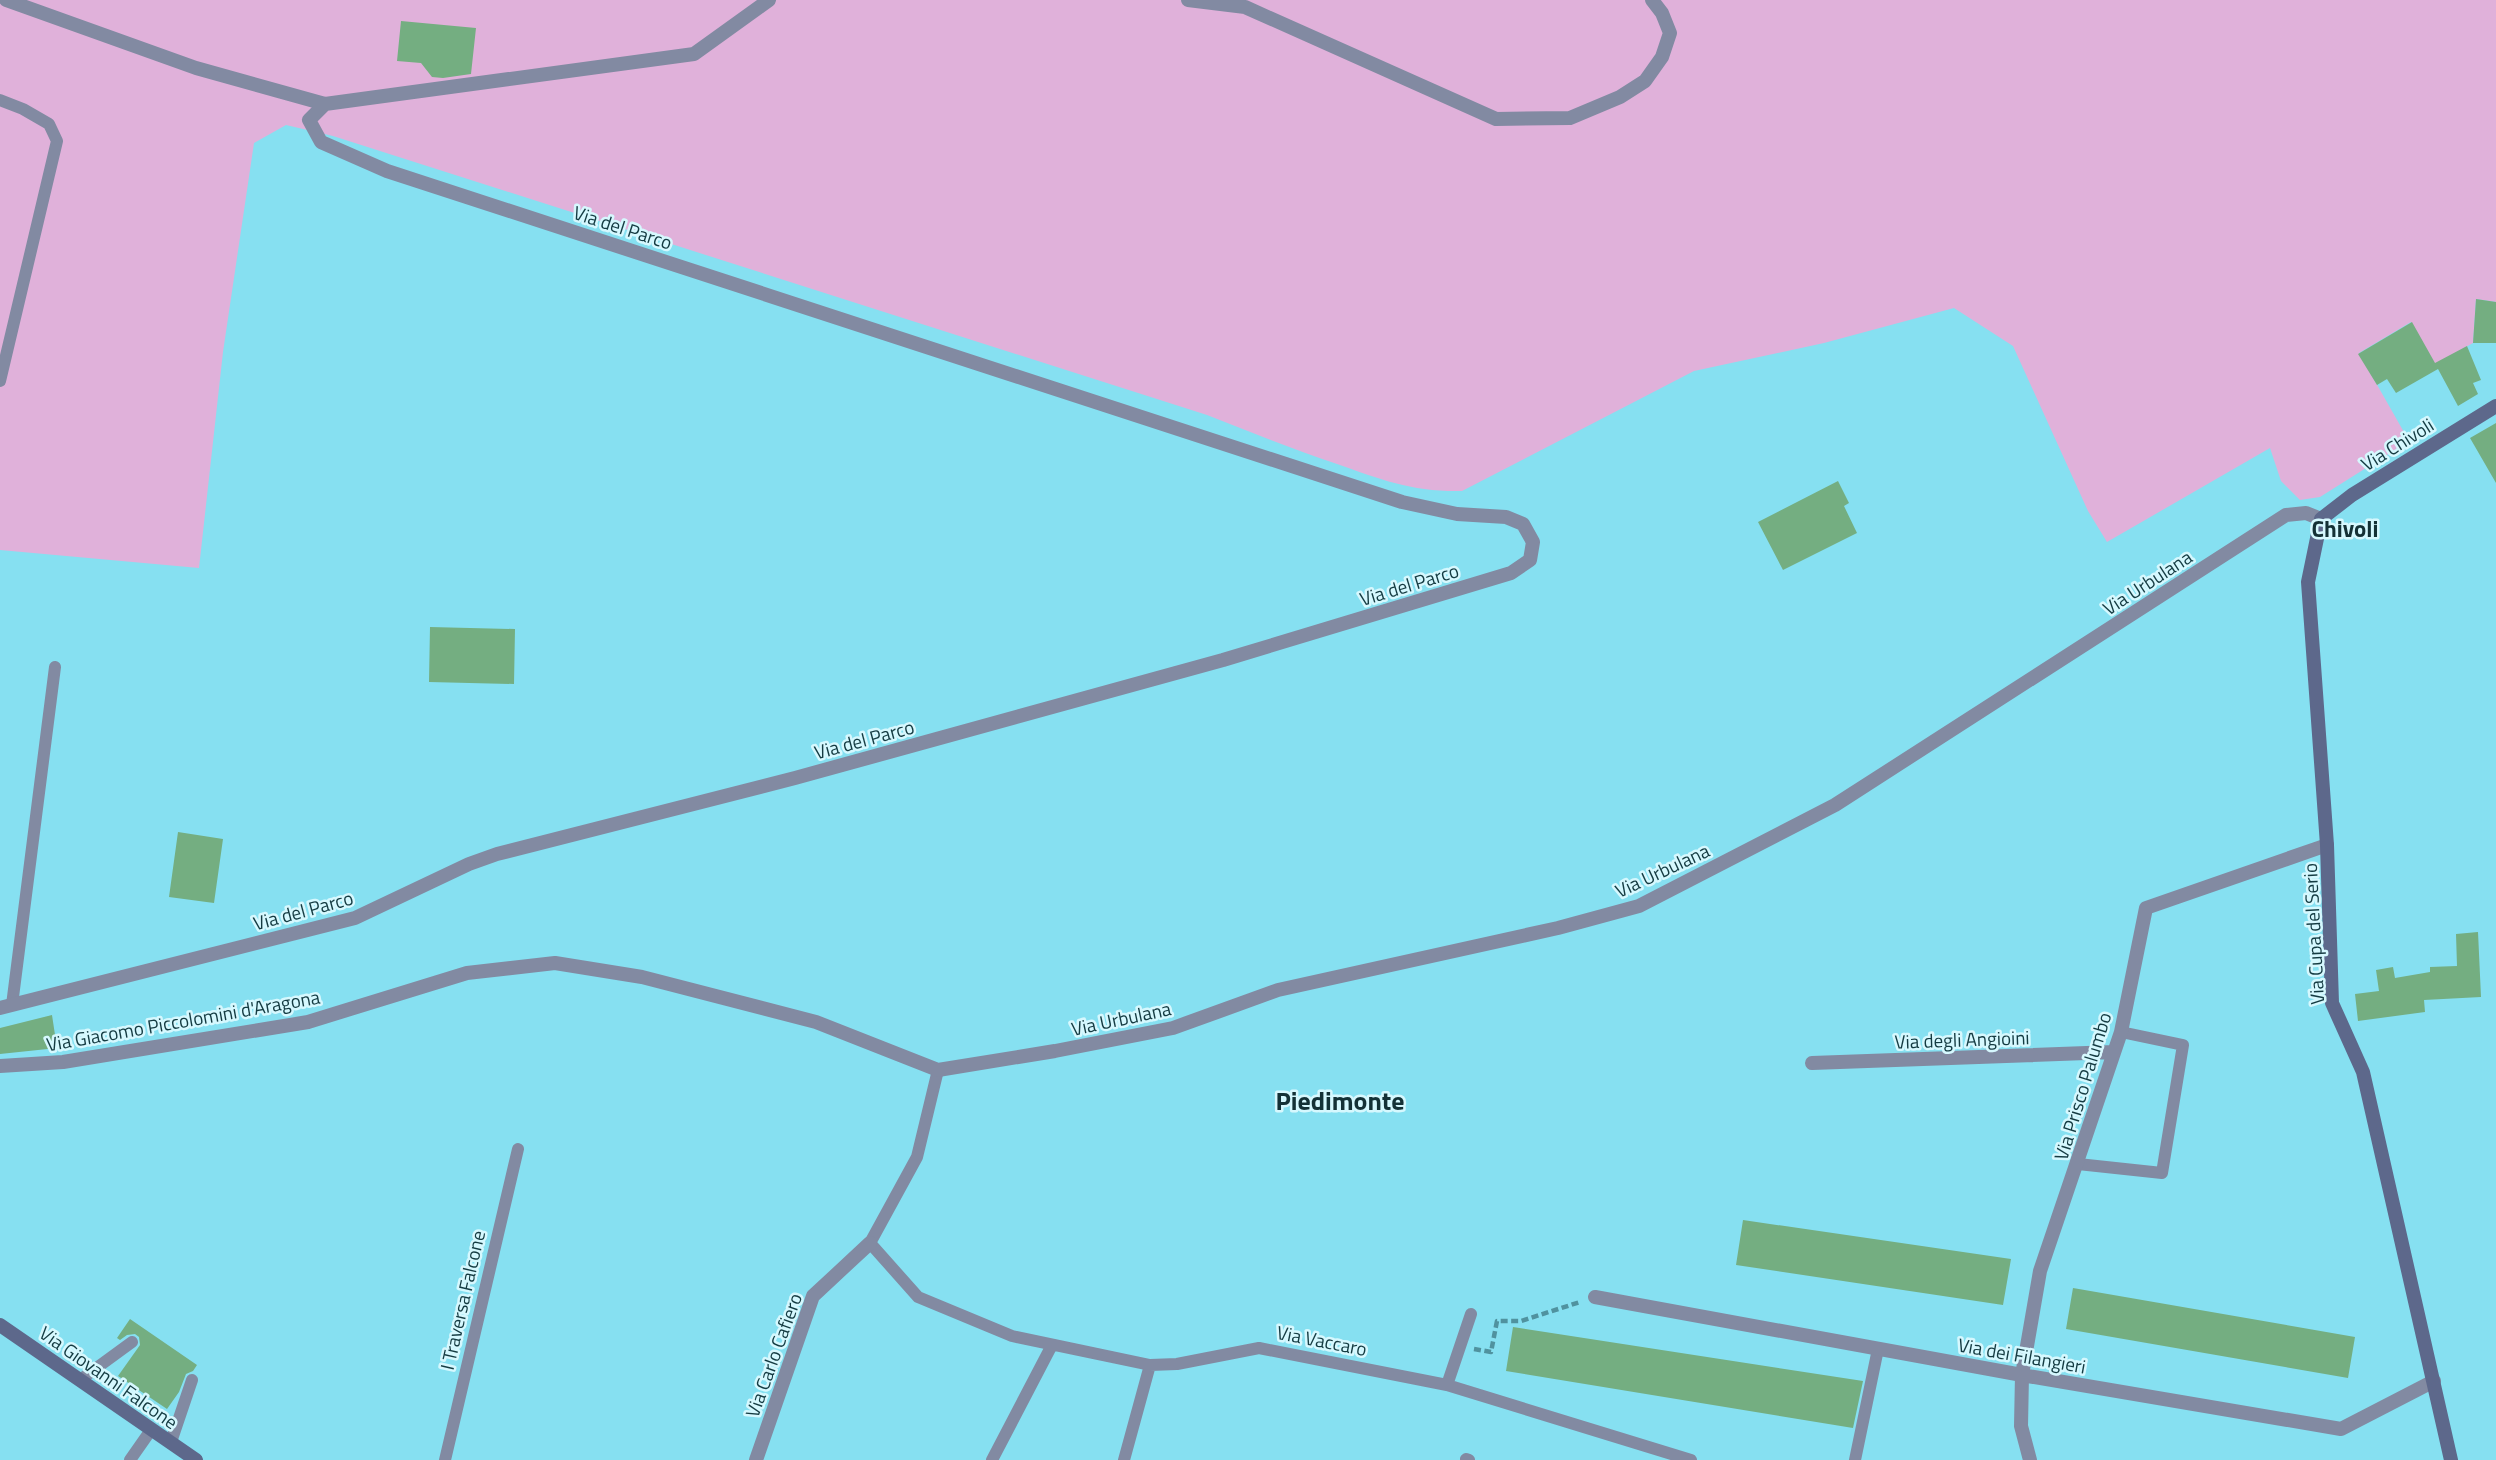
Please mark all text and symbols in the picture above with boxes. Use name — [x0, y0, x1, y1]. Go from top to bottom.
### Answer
street label: Via del Parco — [570, 197, 676, 257]
street label: Via Chivoli — [2355, 410, 2439, 478]
district label: Chivoli — [2312, 511, 2378, 546]
street label: Via Urbulana — [2097, 542, 2198, 622]
street label: Via del Parco — [1356, 555, 1462, 613]
street label: Via del Parco — [811, 712, 917, 766]
street label: Via Urbulana — [1610, 835, 1715, 905]
street label: Via Cupa del Serio — [2295, 862, 2331, 1006]
street label: Via del Parco — [250, 883, 356, 937]
street label: Via Giacomo Piccolomini d'Aragona — [44, 982, 323, 1058]
street label: Via Urbulana — [1068, 993, 1174, 1043]
street label: Via Prisco Palumbo — [2046, 1008, 2118, 1164]
street label: Via degli Angioini — [1894, 1022, 2030, 1056]
district label: Piedimonte — [1275, 1081, 1405, 1120]
street label: I Traversa Falcone — [432, 1227, 492, 1373]
street label: Via Carlo Cafiero — [737, 1289, 809, 1421]
street label: Via Vaccaro — [1274, 1317, 1370, 1363]
street label: Via Giovanni Falcone — [34, 1318, 184, 1436]
street label: Via dei Filangieri — [1956, 1329, 2088, 1381]

